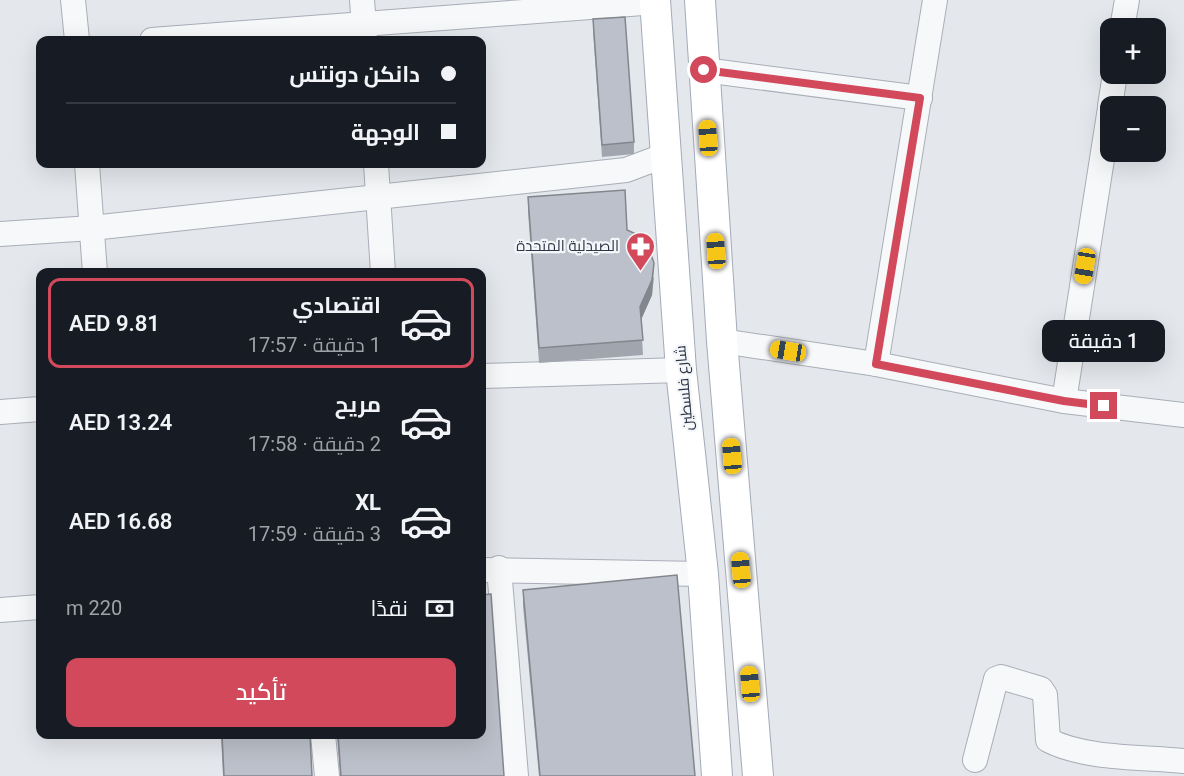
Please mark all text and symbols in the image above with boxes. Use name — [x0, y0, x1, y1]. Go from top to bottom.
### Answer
map controls — [1100, 18, 1166, 162]
button: + — [1100, 18, 1166, 84]
route start — [690, 56, 717, 83]
text: دانكن دونتس — [289, 62, 420, 87]
button: − — [1100, 96, 1166, 162]
car — [698, 119, 718, 157]
text: الوجهة — [351, 120, 420, 145]
pharmacy icon: الصيدلية المتحدة — [624, 230, 656, 272]
car — [706, 232, 726, 270]
place label: الصيدلية المتحدة — [516, 237, 619, 255]
car — [1073, 247, 1097, 285]
text: اقتصادي — [292, 293, 381, 318]
icon: car — [399, 296, 453, 350]
text: AED 9.81 — [69, 311, 160, 336]
callout: 1 دقيقة — [1042, 319, 1166, 361]
text: 1 دقيقة — [1069, 329, 1138, 353]
text: 1 دقيقة · 17:57 — [248, 333, 381, 357]
car — [769, 339, 807, 363]
street label: شارع فلسطين — [671, 344, 699, 431]
text: مريح — [335, 392, 381, 417]
route end — [1090, 392, 1117, 419]
icon: car — [399, 395, 453, 449]
text: AED 13.24 — [69, 410, 172, 435]
text: 2 دقيقة · 17:58 — [248, 432, 381, 456]
car — [721, 437, 743, 475]
text: XL — [355, 490, 381, 515]
icon: car — [399, 494, 453, 548]
text: AED 16.68 — [69, 509, 172, 534]
text: 3 دقيقة · 17:59 — [248, 522, 381, 546]
car — [730, 551, 752, 589]
icon: cash — [423, 592, 456, 625]
text: 220 m — [66, 596, 122, 620]
text: نقدًا — [370, 596, 408, 621]
button: تأكيد — [66, 658, 456, 727]
car — [739, 665, 761, 703]

